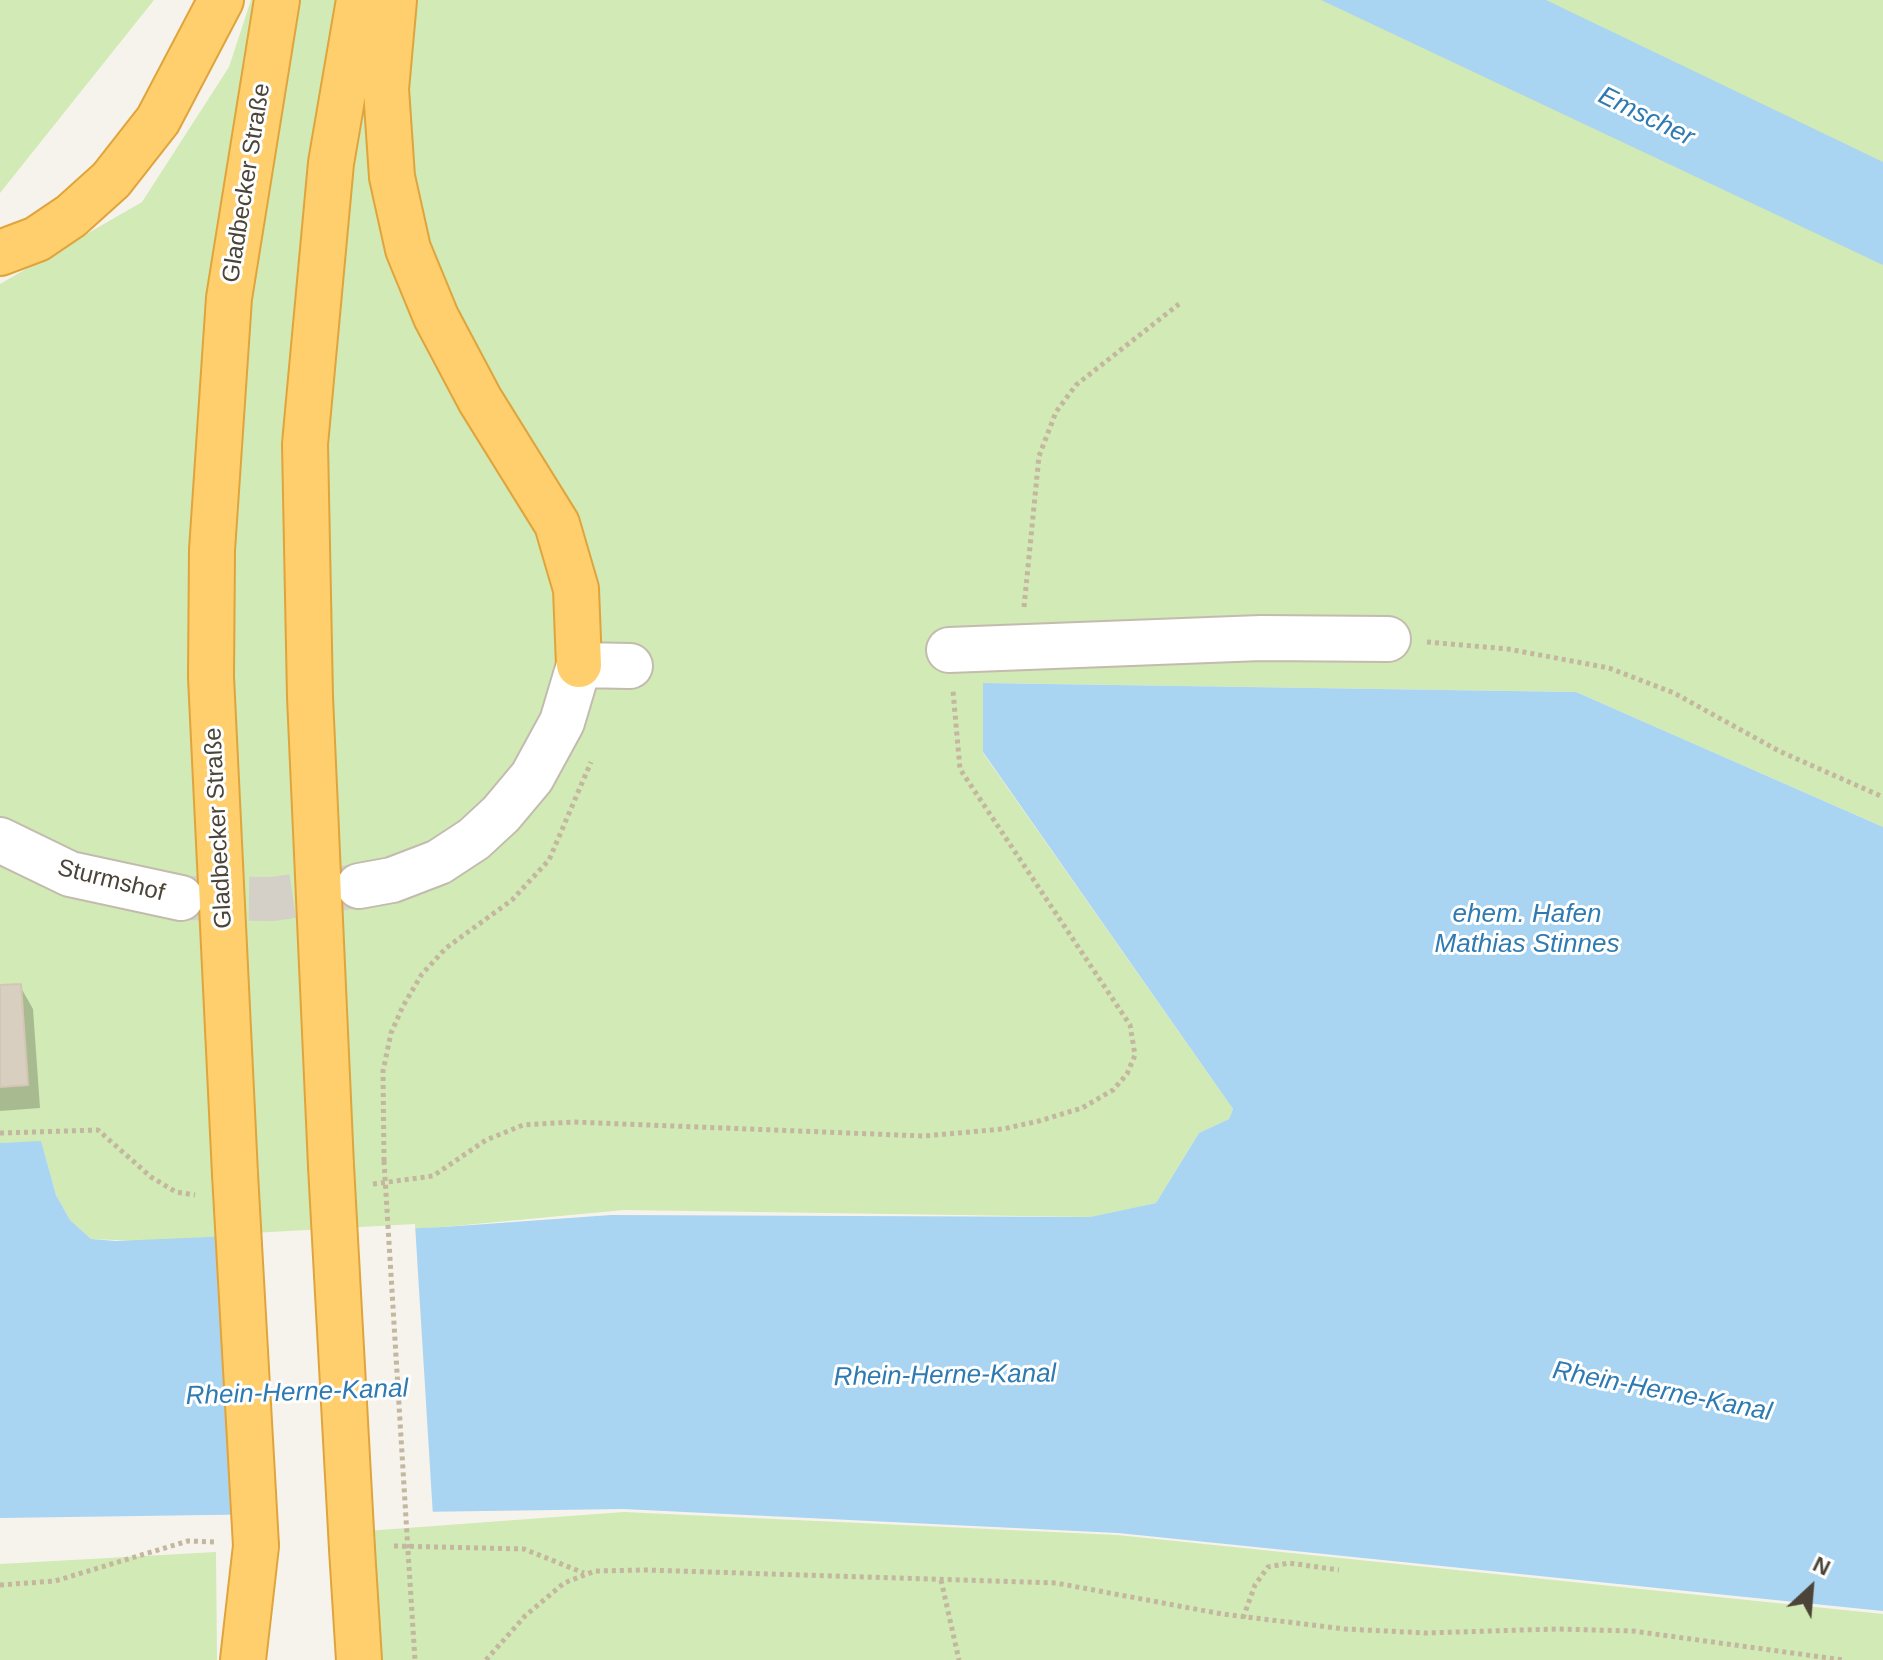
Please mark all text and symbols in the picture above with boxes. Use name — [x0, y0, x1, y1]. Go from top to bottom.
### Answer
water label: Emscher — [1593, 80, 1699, 154]
street label: Gladbecker Straße — [217, 81, 277, 285]
street label: Gladbecker Straße — [199, 727, 239, 929]
street label: Sturmshof — [54, 854, 168, 908]
water label: ehem. Hafen Mathias Stinnes — [1435, 899, 1619, 960]
water label: Rhein-Herne-Kanal — [1550, 1355, 1774, 1429]
water label: Rhein-Herne-Kanal — [833, 1358, 1057, 1394]
water label: Rhein-Herne-Kanal — [185, 1374, 409, 1412]
north arrow — [1771, 1548, 1851, 1628]
text: N — [1809, 1551, 1834, 1581]

